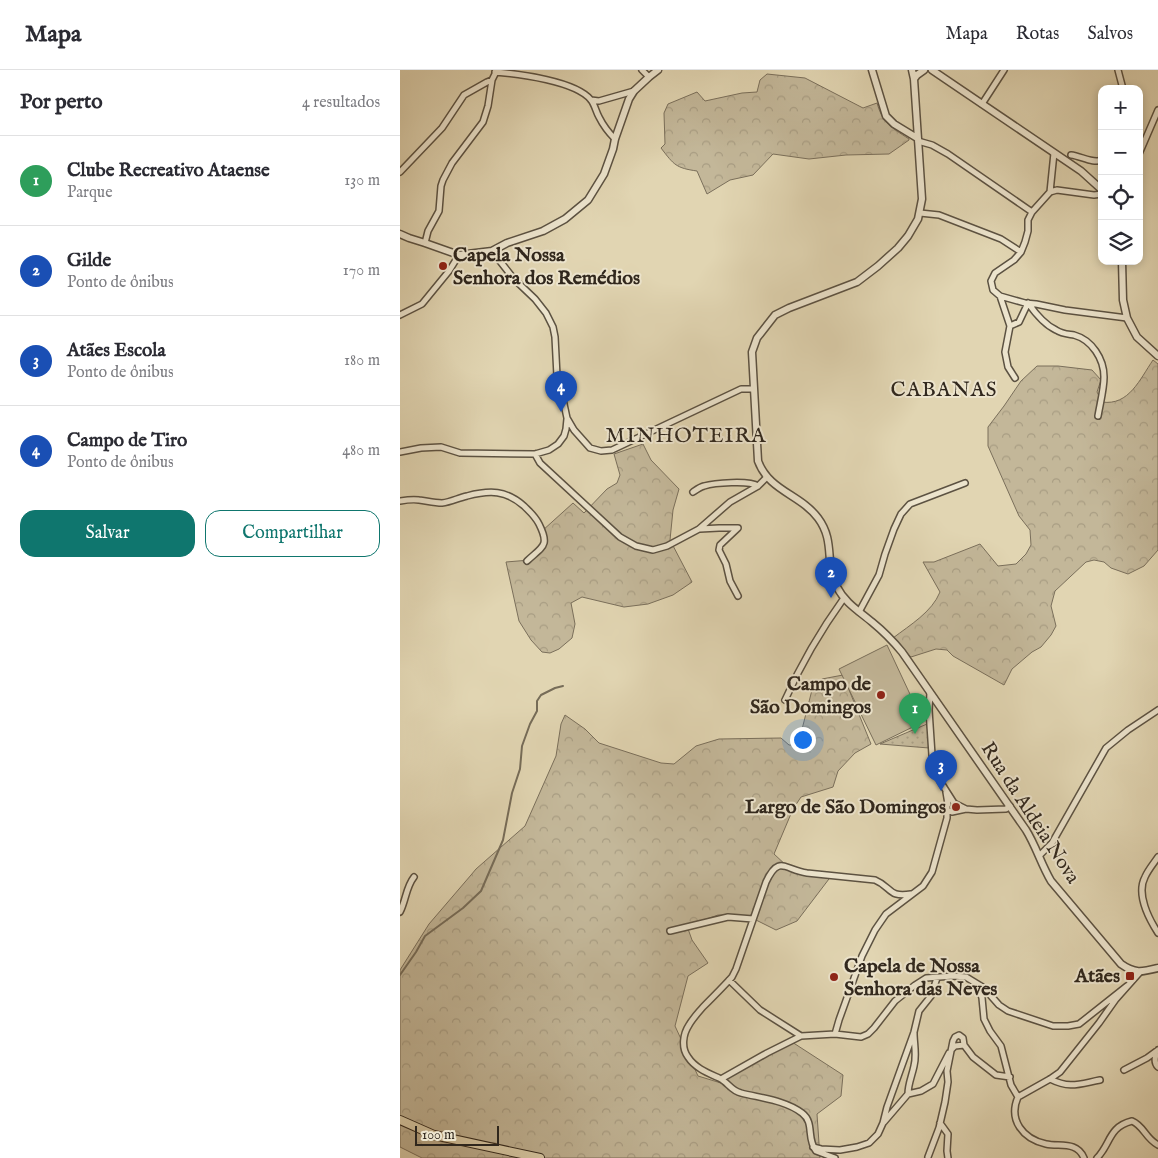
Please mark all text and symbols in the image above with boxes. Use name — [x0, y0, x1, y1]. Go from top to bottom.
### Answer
text: Mapa — [25, 19, 81, 50]
text: Mapa — [946, 23, 988, 46]
text: Rotas — [1016, 23, 1059, 46]
text: Salvos — [1087, 23, 1133, 46]
map controls — [1098, 85, 1143, 265]
button: + — [1098, 85, 1143, 130]
text: Por perto — [20, 89, 102, 116]
text: 4 resultados — [302, 93, 380, 113]
button: − — [1098, 130, 1143, 175]
text: Clube Recreativo Ataense — [67, 159, 270, 183]
text: 1 — [33, 171, 39, 191]
text: 130 m — [344, 171, 380, 191]
button: locate — [1098, 175, 1143, 220]
text: Parque — [67, 183, 113, 203]
button: layers — [1098, 220, 1143, 265]
place label: Capela Nossa Senhora dos Remédios — [453, 243, 640, 291]
text: Gilde — [67, 249, 111, 273]
marker: Capela Nossa Senhora dos Remédios — [437, 260, 449, 272]
text: 2 — [32, 261, 40, 281]
text: 170 m — [343, 261, 380, 281]
text: Ponto de ônibus — [67, 273, 174, 293]
text: Atães Escola — [67, 339, 166, 363]
text: 3 — [33, 351, 39, 371]
text: 180 m — [344, 351, 380, 371]
text: Ponto de ônibus — [67, 363, 174, 383]
pin: 4 — [545, 371, 577, 412]
district label: CABANAS — [891, 377, 997, 404]
district label: MINHOTEIRA — [605, 423, 767, 450]
text: Campo de Tiro — [67, 429, 187, 453]
text: 4 — [32, 441, 40, 461]
text: 480 m — [342, 441, 380, 461]
text: Ponto de ônibus — [67, 453, 174, 473]
button: Salvar — [20, 510, 195, 557]
button: Compartilhar — [205, 510, 380, 557]
pin: 2 — [815, 557, 847, 598]
place label: Campo de São Domingos — [750, 672, 872, 720]
marker: Campo de São Domingos — [875, 689, 887, 701]
pin: 1 — [899, 693, 931, 734]
your location — [790, 727, 816, 753]
street label: Rua da Aldeia Nova — [975, 737, 1085, 889]
pin: 3 — [925, 750, 957, 791]
place label: Largo de São Domingos — [745, 795, 946, 820]
marker: Largo de São Domingos — [950, 801, 962, 813]
place label: Capela de Nossa Senhora das Neves — [844, 954, 997, 1002]
place label: Atães — [1074, 964, 1120, 989]
marker: Atães — [1124, 970, 1136, 982]
marker: Capela de Nossa Senhora das Neves — [828, 971, 840, 983]
scale bar — [415, 1123, 499, 1146]
text: 100 m — [422, 1126, 455, 1144]

